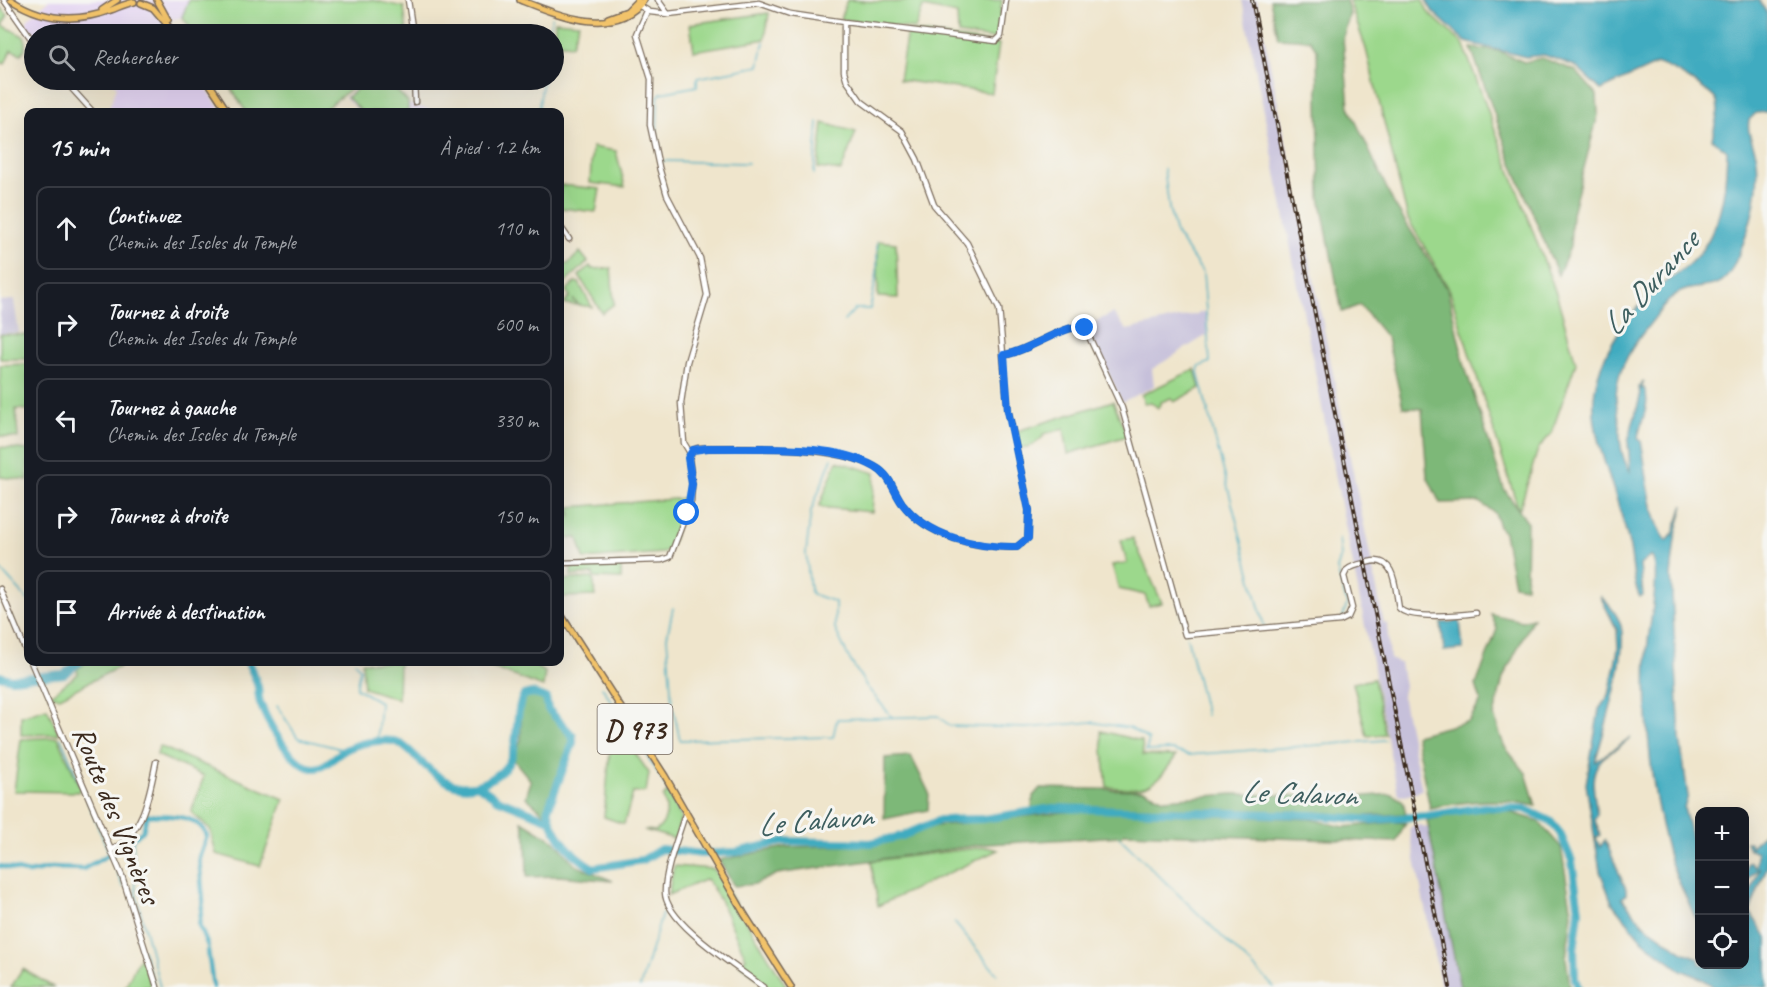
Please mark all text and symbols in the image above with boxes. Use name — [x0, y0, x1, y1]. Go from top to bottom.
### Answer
search box — [24, 24, 564, 90]
icon: search — [45, 41, 78, 74]
text: Rechercher — [93, 43, 177, 71]
text: 15 min — [48, 131, 109, 164]
text: À pied · 1.2 km — [440, 135, 540, 160]
text: Continuez — [107, 202, 180, 230]
icon: ahead — [50, 212, 83, 245]
text: 110 m — [495, 216, 538, 241]
water label: La Durance — [1592, 219, 1711, 344]
text: Chemin des Iscles du Temple — [107, 230, 296, 255]
text: Tournez à droite — [107, 298, 227, 326]
icon: right — [50, 308, 83, 341]
text: 600 m — [495, 312, 538, 337]
route end — [1071, 314, 1097, 340]
text: Chemin des Iscles du Temple — [107, 326, 296, 351]
text: Tournez à gauche — [107, 394, 235, 422]
icon: left — [50, 404, 83, 437]
text: 330 m — [495, 408, 538, 433]
text: Chemin des Iscles du Temple — [107, 422, 296, 447]
route start — [673, 499, 699, 525]
icon: right — [50, 500, 83, 533]
text: Tournez à droite — [107, 502, 227, 530]
text: 150 m — [495, 504, 538, 529]
icon: arrive — [50, 596, 83, 629]
text: Arrivée à destination — [107, 598, 265, 626]
road number: D 973 — [598, 704, 672, 754]
street label: Route des Vignères — [64, 721, 171, 912]
water label: Le Calavon — [1241, 771, 1361, 816]
water label: Le Calavon — [756, 794, 878, 845]
map controls — [1695, 807, 1749, 969]
button: + — [1695, 807, 1749, 861]
button: − — [1695, 861, 1749, 915]
button: locate — [1695, 915, 1749, 969]

